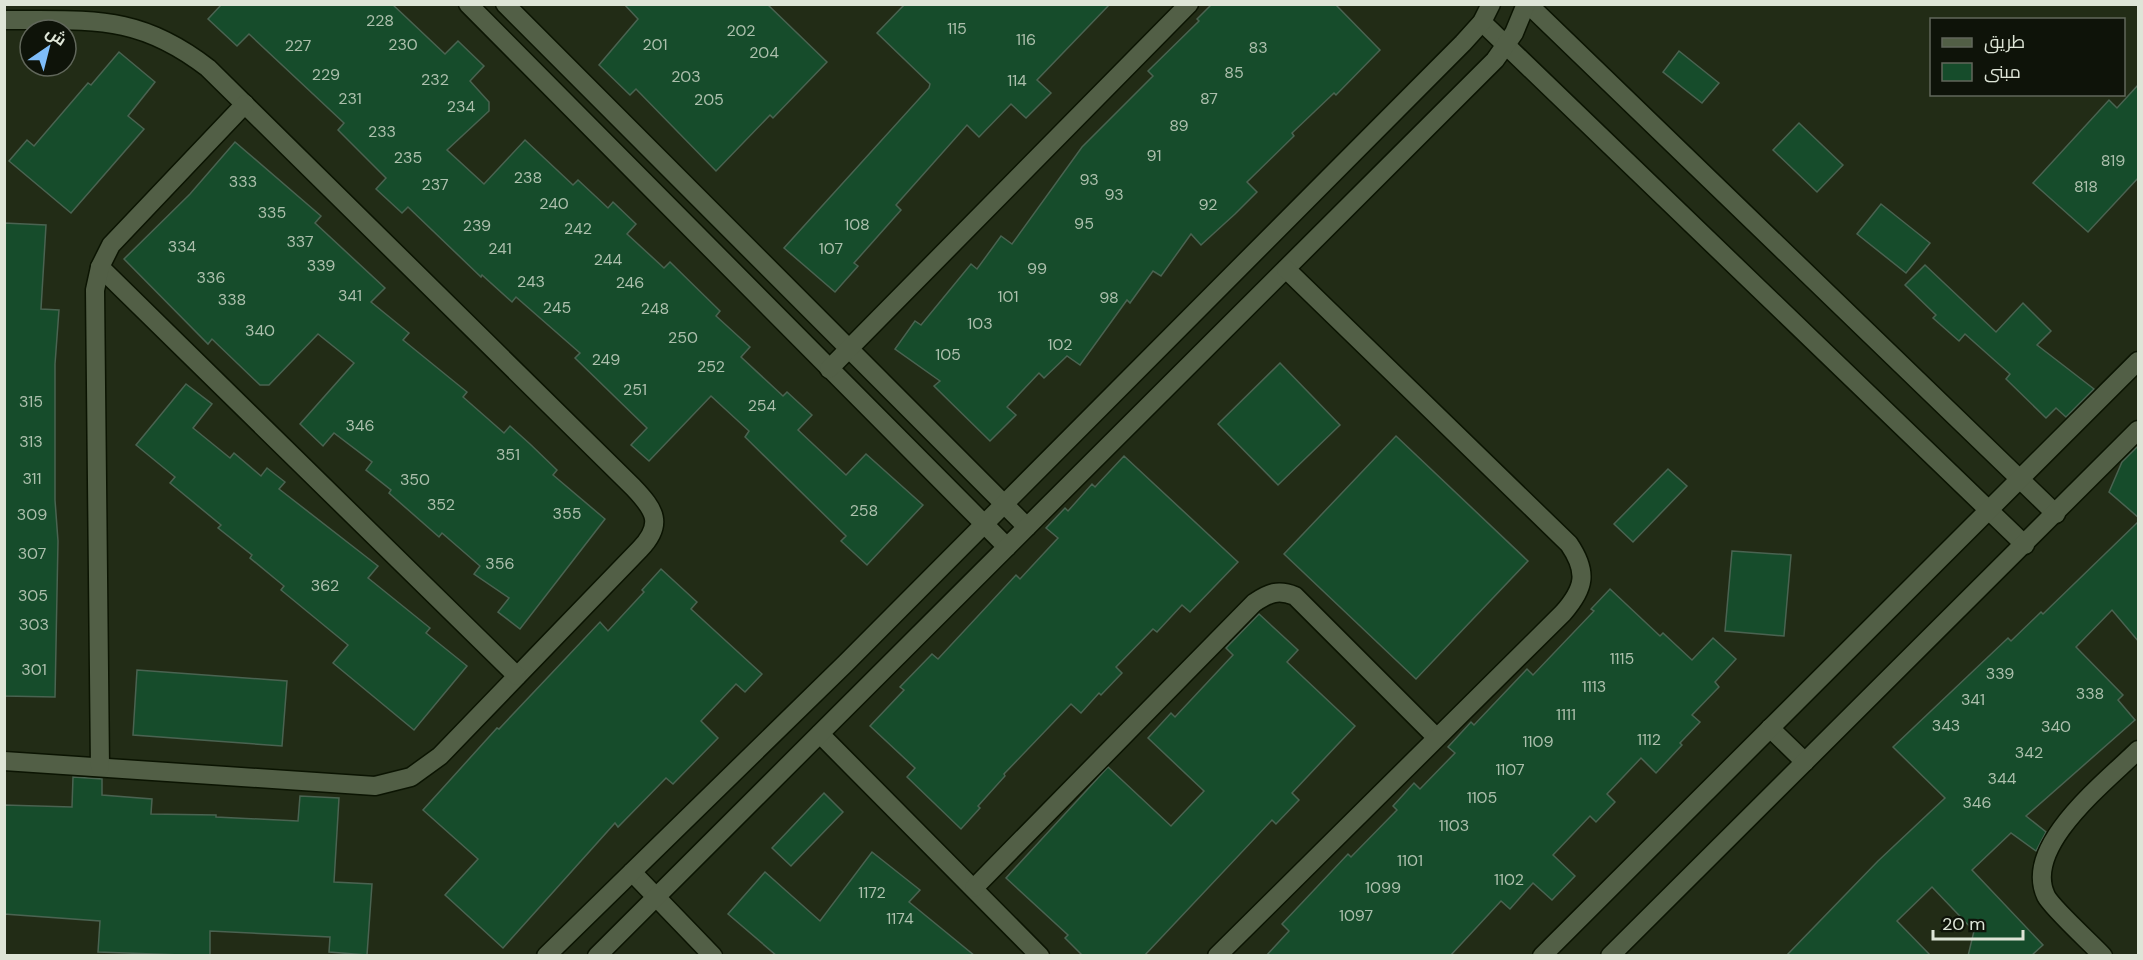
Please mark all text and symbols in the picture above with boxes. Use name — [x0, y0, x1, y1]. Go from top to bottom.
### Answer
house number: 228 — [366, 10, 394, 31]
north arrow — [18, 18, 78, 78]
house number: 115 — [947, 18, 967, 39]
legend — [1930, 18, 2125, 96]
house number: 202 — [726, 20, 756, 41]
text: ش — [42, 22, 71, 51]
house number: 116 — [1016, 29, 1036, 50]
text: طريق — [1984, 30, 2025, 54]
house number: 230 — [388, 34, 418, 55]
house number: 201 — [643, 34, 668, 55]
house number: 227 — [285, 35, 311, 56]
house number: 83 — [1248, 37, 1268, 58]
house number: 204 — [749, 42, 779, 63]
text: مبنى — [1984, 60, 2021, 84]
house number: 85 — [1224, 62, 1244, 83]
house number: 229 — [312, 64, 340, 85]
house number: 203 — [671, 66, 701, 87]
house number: 232 — [421, 69, 449, 90]
house number: 114 — [1007, 70, 1027, 91]
house number: 231 — [338, 88, 362, 109]
house number: 87 — [1200, 88, 1218, 109]
house number: 205 — [694, 89, 724, 110]
house number: 234 — [447, 96, 475, 117]
house number: 89 — [1169, 115, 1189, 136]
house number: 233 — [368, 121, 396, 142]
house number: 91 — [1147, 145, 1161, 166]
house number: 235 — [394, 147, 422, 168]
house number: 819 — [2101, 150, 2125, 171]
house number: 238 — [514, 167, 542, 188]
house number: 93 — [1079, 169, 1099, 190]
house number: 333 — [229, 171, 257, 192]
house number: 237 — [422, 174, 448, 195]
house number: 818 — [2074, 176, 2098, 197]
house number: 93 — [1104, 184, 1124, 205]
house number: 240 — [539, 193, 569, 214]
house number: 92 — [1199, 194, 1218, 215]
house number: 335 — [258, 202, 286, 223]
house number: 95 — [1074, 213, 1094, 234]
house number: 108 — [844, 214, 870, 235]
house number: 239 — [463, 215, 491, 236]
house number: 242 — [564, 218, 592, 239]
house number: 337 — [286, 231, 314, 252]
house number: 334 — [168, 236, 197, 257]
house number: 241 — [488, 238, 512, 259]
house number: 107 — [819, 238, 843, 259]
house number: 244 — [594, 249, 622, 270]
house number: 339 — [307, 255, 335, 276]
house number: 99 — [1027, 258, 1047, 279]
house number: 336 — [197, 267, 225, 288]
house number: 243 — [517, 271, 545, 292]
house number: 246 — [616, 272, 644, 293]
house number: 341 — [338, 285, 362, 306]
house number: 101 — [998, 286, 1018, 307]
house number: 98 — [1099, 287, 1119, 308]
house number: 338 — [218, 289, 246, 310]
house number: 245 — [543, 297, 571, 318]
house number: 248 — [641, 298, 669, 319]
house number: 103 — [967, 313, 993, 334]
house number: 340 — [245, 320, 275, 341]
house number: 250 — [668, 327, 698, 348]
house number: 102 — [1048, 334, 1073, 355]
house number: 105 — [935, 344, 961, 365]
house number: 249 — [592, 349, 620, 370]
house number: 252 — [697, 356, 725, 377]
house number: 251 — [623, 379, 647, 400]
house number: 315 — [19, 391, 43, 412]
house number: 254 — [748, 395, 777, 416]
house number: 346 — [345, 415, 375, 436]
house number: 313 — [19, 431, 43, 452]
house number: 351 — [496, 444, 520, 465]
house number: 311 — [22, 468, 42, 489]
house number: 350 — [400, 469, 430, 490]
house number: 352 — [427, 494, 455, 515]
house number: 258 — [850, 500, 878, 521]
house number: 355 — [553, 503, 581, 524]
house number: 309 — [17, 504, 47, 525]
house number: 307 — [18, 543, 46, 564]
house number: 356 — [485, 553, 515, 574]
house number: 362 — [311, 575, 339, 596]
house number: 305 — [18, 585, 48, 606]
house number: 303 — [19, 614, 49, 635]
house number: 1115 — [1610, 648, 1634, 669]
house number: 301 — [21, 659, 47, 680]
house number: 339 — [1986, 663, 2014, 684]
house number: 1113 — [1582, 676, 1606, 697]
house number: 338 — [2076, 683, 2104, 704]
house number: 341 — [1961, 689, 1985, 710]
house number: 1111 — [1556, 704, 1576, 725]
house number: 343 — [1932, 715, 1960, 736]
house number: 340 — [2041, 716, 2071, 737]
house number: 1112 — [1637, 729, 1661, 750]
house number: 1109 — [1523, 731, 1553, 752]
house number: 342 — [2015, 742, 2043, 763]
house number: 1107 — [1495, 759, 1525, 780]
house number: 344 — [1988, 768, 2017, 789]
house number: 1105 — [1467, 787, 1497, 808]
house number: 346 — [1962, 792, 1992, 813]
house number: 1103 — [1439, 815, 1469, 836]
house number: 1101 — [1397, 850, 1423, 871]
house number: 1102 — [1494, 869, 1524, 890]
house number: 1099 — [1365, 877, 1401, 898]
house number: 1172 — [858, 882, 886, 903]
scale bar — [1933, 903, 2023, 941]
house number: 1097 — [1339, 905, 1373, 926]
house number: 1174 — [886, 908, 914, 929]
text: 20 m — [1942, 912, 1985, 936]

